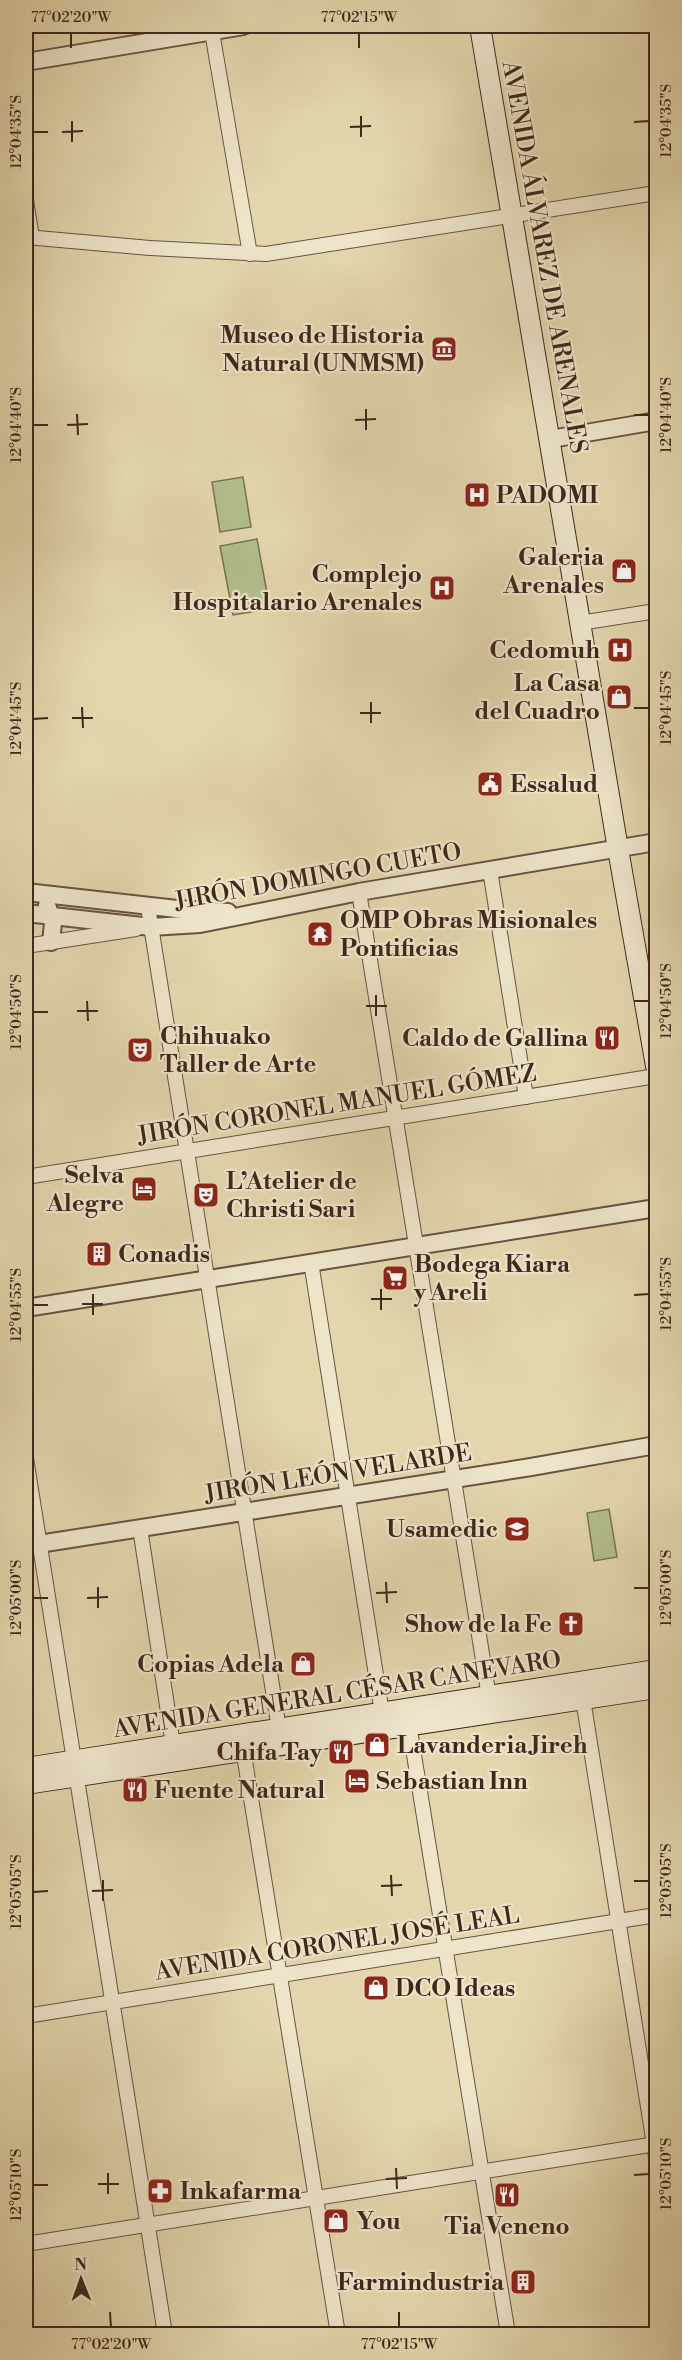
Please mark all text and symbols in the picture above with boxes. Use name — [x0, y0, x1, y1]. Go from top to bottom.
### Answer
text: 77°02'20"W — [31, 8, 111, 27]
text: 77°02'15"W — [321, 8, 398, 27]
street label: AVENIDA ÁLVAREZ DE ARENALES — [494, 57, 594, 456]
text: 12°04'35"S — [657, 84, 676, 158]
text: 12°04'35"S — [7, 95, 26, 169]
place label: Museo de Historia Natural (UNMSM) — [220, 321, 425, 379]
museum icon: Museo de Historia Natural (UNMSM) — [429, 334, 459, 364]
text: 12°04'40"S — [657, 377, 676, 453]
text: 12°04'40"S — [7, 387, 26, 463]
hospital icon: PADOMI — [462, 480, 492, 510]
place label: PADOMI — [496, 481, 598, 511]
place label: Galeria Arenales — [502, 543, 605, 601]
shop icon: Galeria Arenales — [609, 556, 639, 586]
place label: Complejo Hospitalario Arenales — [173, 560, 422, 618]
hospital icon: Complejo Hospitalario Arenales — [427, 573, 457, 603]
hospital icon: Cedomuh — [605, 635, 635, 665]
place label: Cedomuh — [489, 636, 600, 666]
place label: La Casa del Cuadro — [474, 669, 601, 727]
text: 12°04'45"S — [657, 671, 676, 745]
text: 12°04'45"S — [7, 682, 26, 756]
shop icon: La Casa del Cuadro — [604, 682, 634, 712]
public building icon: Essalud — [475, 769, 505, 799]
place label: Essalud — [510, 770, 598, 800]
street label: JIRÓN DOMINGO CUETO — [171, 835, 464, 917]
place label: OMP Obras Misionales Pontificias — [340, 906, 597, 964]
temple icon: OMP Obras Misionales Pontificias — [305, 919, 335, 949]
text: 12°04'50"S — [657, 963, 676, 1039]
text: 12°04'50"S — [7, 974, 26, 1050]
place label: Chihuako Taller de Arte — [160, 1022, 317, 1080]
restaurant icon: Caldo de Gallina — [592, 1023, 622, 1053]
place label: Caldo de Gallina — [402, 1024, 589, 1054]
theatre icon: Chihuako Taller de Arte — [125, 1035, 155, 1065]
street label: JIRÓN CORONEL MANUEL GÓMEZ — [134, 1057, 539, 1152]
place label: Selva Alegre — [46, 1161, 125, 1219]
place label: L’Atelier de Christi Sari — [226, 1167, 357, 1225]
hotel icon: Selva Alegre — [129, 1174, 159, 1204]
theatre icon: L’Atelier de Christi Sari — [191, 1180, 221, 1210]
building icon: Conadis — [84, 1239, 114, 1269]
place label: Conadis — [118, 1240, 210, 1270]
place label: Bodega Kiara y Areli — [413, 1250, 571, 1308]
text: 12°04'55"S — [657, 1257, 676, 1331]
supermarket icon: Bodega Kiara y Areli — [380, 1263, 410, 1293]
text: 12°04'55"S — [7, 1268, 26, 1342]
street label: JIRÓN LEÓN VELARDE — [201, 1436, 474, 1510]
school or university icon: Usamedic — [502, 1514, 532, 1544]
place label: Usamedic — [386, 1515, 498, 1545]
text: 12°05'00"S — [657, 1550, 676, 1626]
text: 12°05'00"S — [7, 1560, 26, 1636]
church icon: Show de la Fe — [556, 1609, 586, 1639]
place label: Show de la Fe — [405, 1610, 552, 1640]
street label: AVENIDA GENERAL CÉSAR CANEVARO — [110, 1644, 563, 1745]
shop icon: Copias Adela — [288, 1649, 318, 1679]
place label: Copias Adela — [137, 1650, 285, 1680]
shop icon: Lavanderia Jireh — [362, 1730, 392, 1760]
place label: Lavanderia Jireh — [397, 1731, 588, 1761]
restaurant icon: Chifa Tay — [326, 1737, 356, 1767]
place label: Chifa Tay — [216, 1738, 323, 1768]
hotel icon: Sebastian Inn — [342, 1766, 372, 1796]
place label: Sebastian Inn — [376, 1767, 528, 1797]
restaurant icon: Fuente Natural — [120, 1775, 150, 1805]
place label: Fuente Natural — [154, 1776, 325, 1806]
text: 12°05'05"S — [657, 1843, 676, 1919]
text: 12°05'05"S — [7, 1854, 26, 1930]
street label: AVENIDA CORONEL JOSÉ LEAL — [152, 1899, 522, 1988]
shop icon: DCO Ideas — [361, 1973, 391, 2003]
place label: DCO Ideas — [395, 1974, 515, 2004]
text: 12°05'10"S — [657, 2138, 676, 2210]
text: 12°05'10"S — [7, 2149, 26, 2221]
pharmacy icon: Inkafarma — [145, 2176, 175, 2206]
place label: Inkafarma — [180, 2177, 302, 2207]
restaurant icon: Tia Veneno — [492, 2180, 522, 2210]
shop icon: You — [321, 2206, 351, 2236]
place label: You — [356, 2207, 401, 2237]
place label: Tia Veneno — [444, 2212, 570, 2242]
north arrow — [51, 2249, 111, 2309]
text: N — [74, 2255, 88, 2275]
building icon: Farmindustria — [508, 2267, 538, 2297]
place label: Farmindustria — [337, 2268, 505, 2298]
text: 77°02'20"W — [71, 2335, 151, 2354]
text: 77°02'15"W — [361, 2335, 438, 2354]

